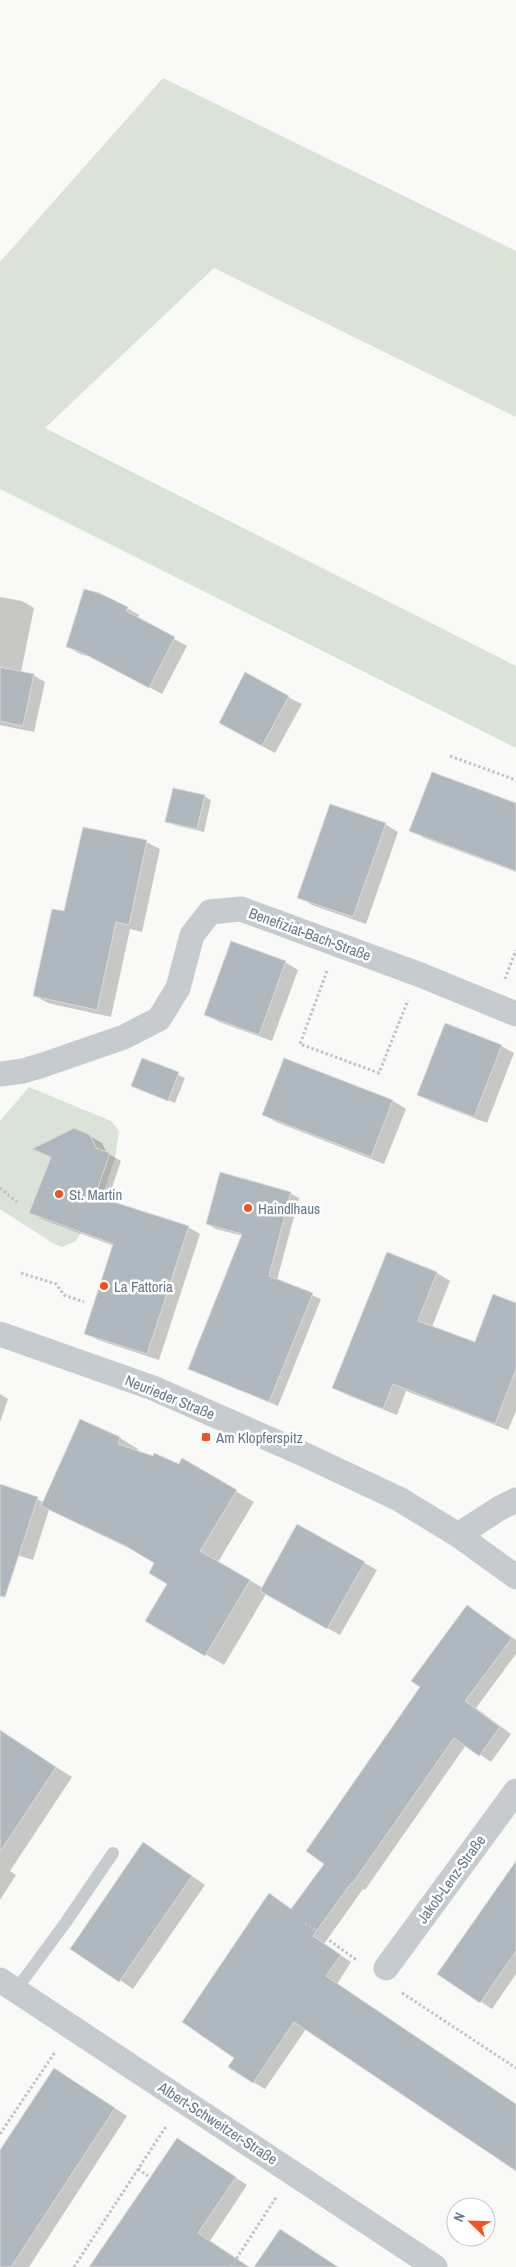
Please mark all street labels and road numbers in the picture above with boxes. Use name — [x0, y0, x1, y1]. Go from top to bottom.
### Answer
street label: Benefiziat-Bach-Straße — [246, 902, 374, 966]
street label: Neurieder Straße — [122, 1369, 218, 1425]
street label: Jakob-Lenz-Straße — [412, 1830, 490, 1927]
street label: Albert-Schweitzer-Straße — [154, 2076, 282, 2169]

